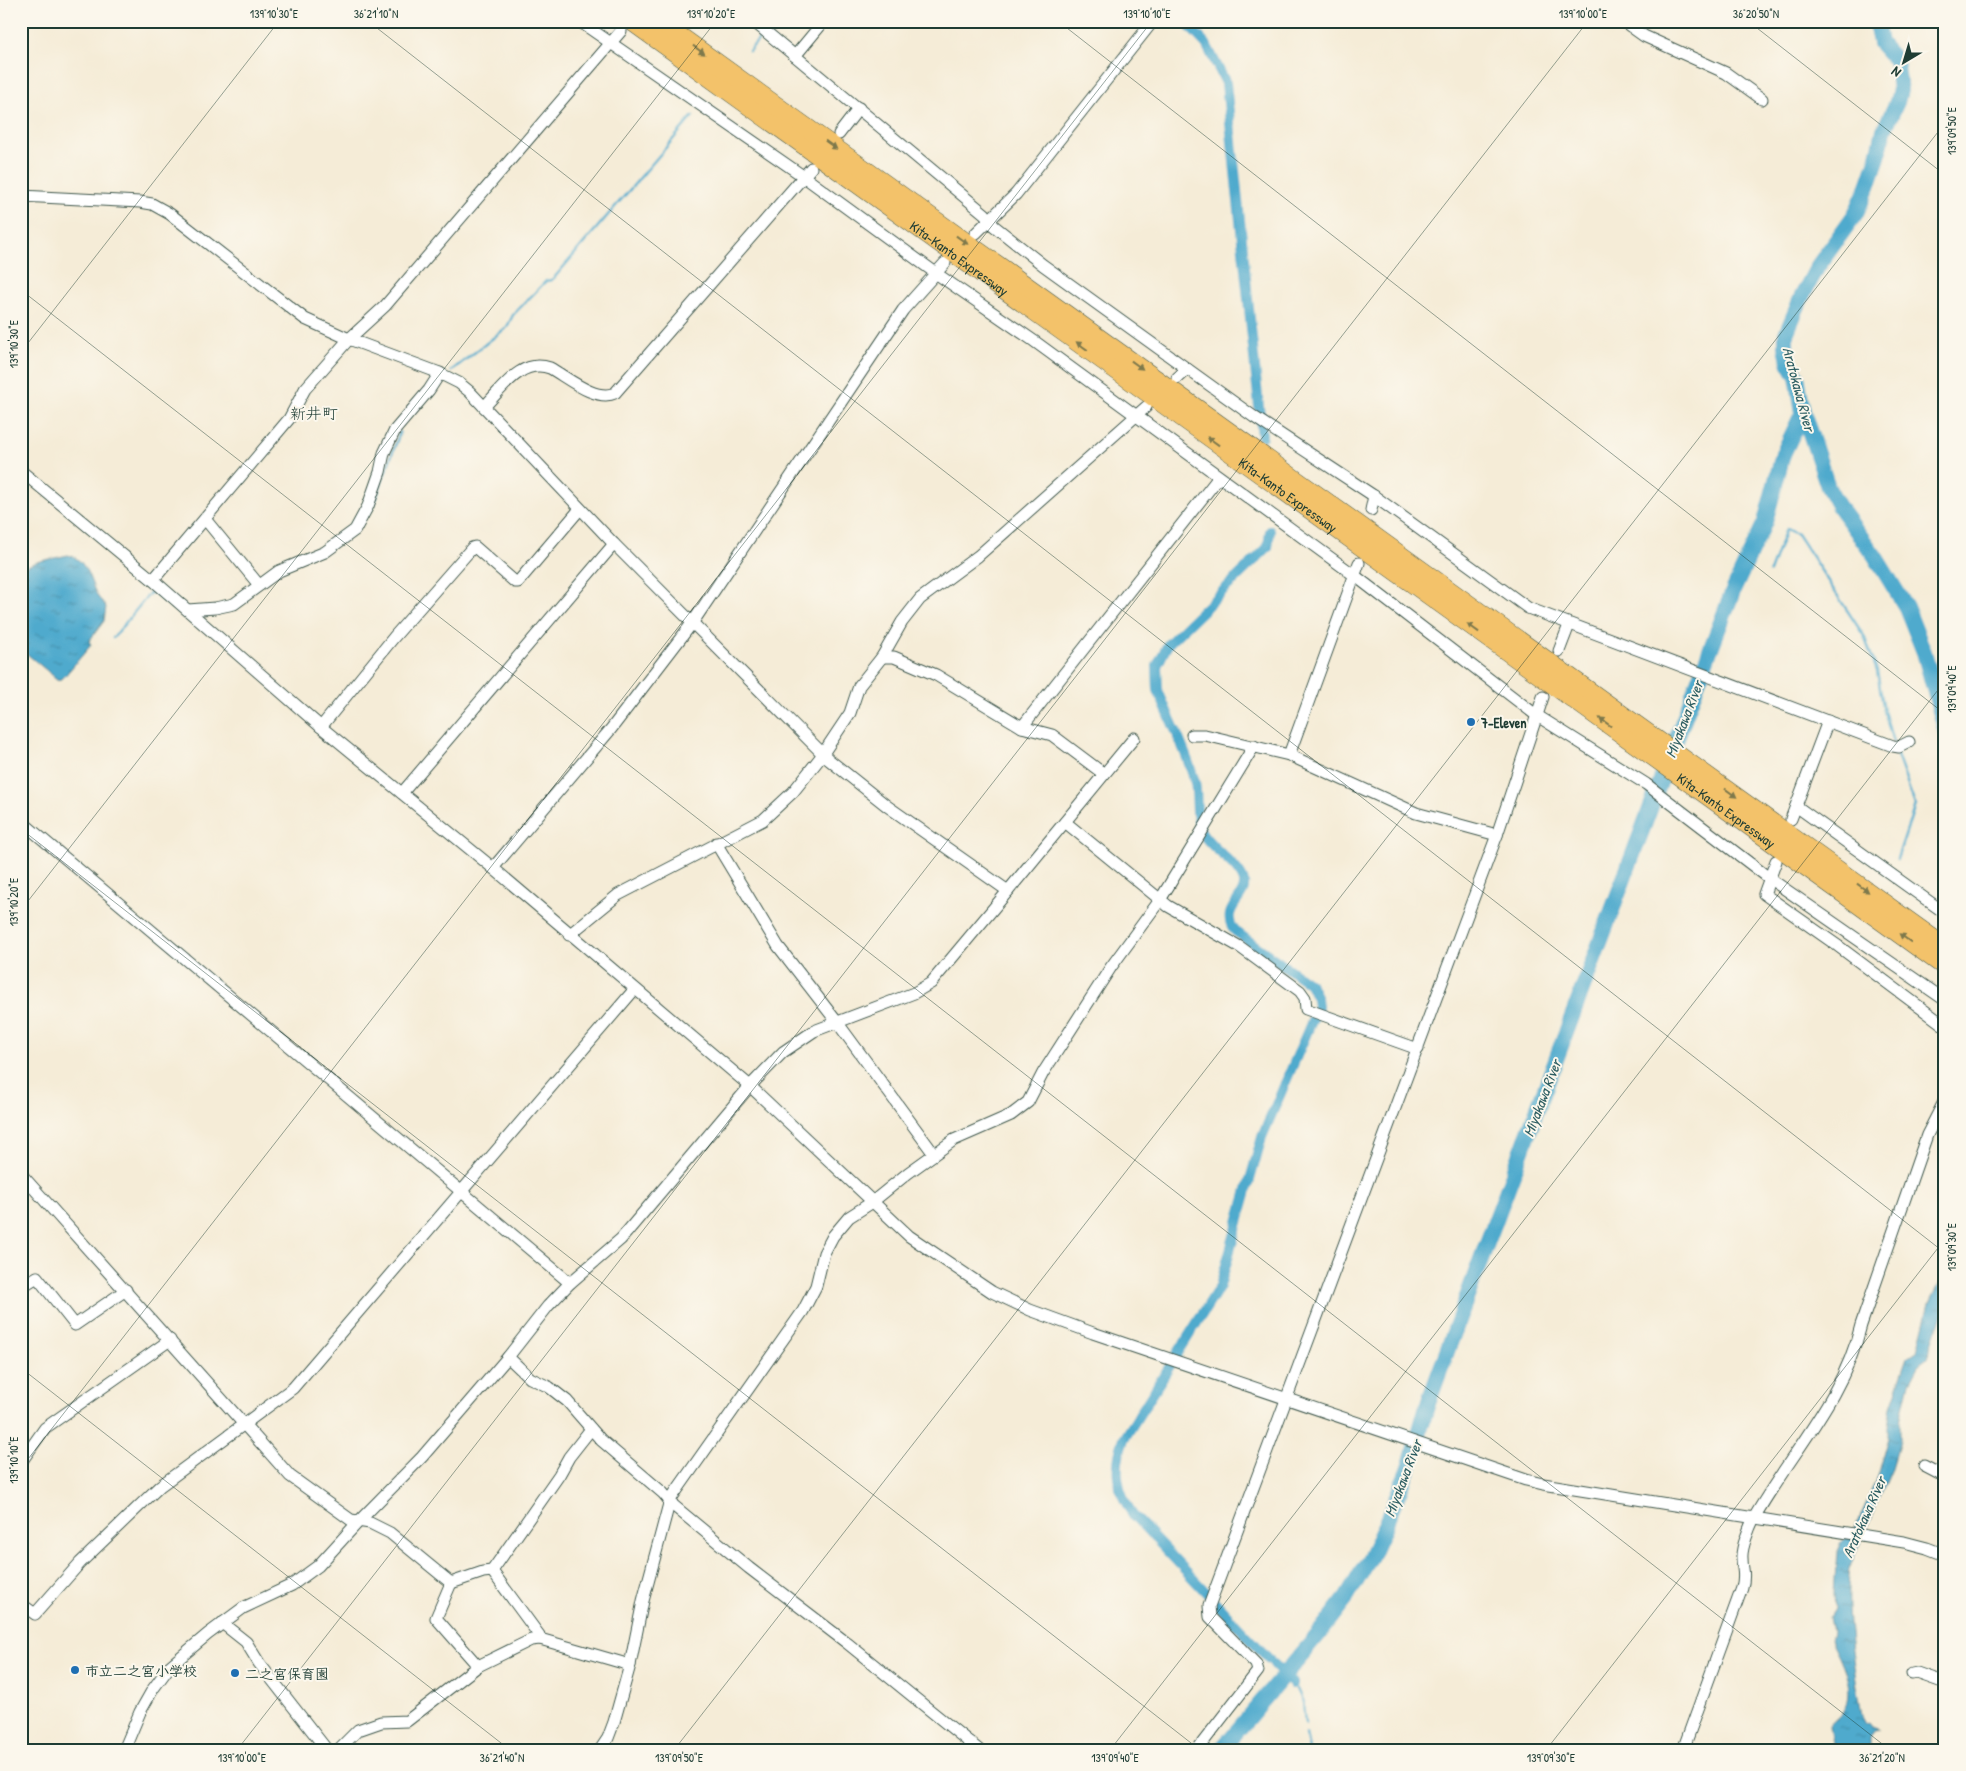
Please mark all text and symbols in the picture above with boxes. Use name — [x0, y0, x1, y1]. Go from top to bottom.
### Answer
text: 139°10'30"E — [250, 5, 299, 22]
text: 36°21'10"N — [354, 5, 398, 22]
text: 139°10'20"E — [687, 5, 736, 22]
text: 139°10'10"E — [1123, 5, 1171, 22]
text: 139°10'00"E — [1559, 5, 1608, 22]
text: 36°20'50"N — [1733, 5, 1779, 22]
north arrow — [1878, 38, 1928, 88]
one-way arrow — [692, 45, 706, 55]
text: N — [1886, 63, 1904, 82]
text: 139°09'50"E — [1943, 106, 1960, 155]
one-way arrow — [824, 140, 837, 150]
street label: Kita-Kanto Expressway — [906, 216, 1013, 301]
one-way arrow — [955, 235, 969, 245]
text: 139°10'30"E — [5, 319, 22, 368]
one-way arrow — [1075, 341, 1089, 351]
water label: Aratokawa River — [1778, 345, 1821, 436]
one-way arrow — [1130, 360, 1144, 370]
district label: 新井町 — [290, 402, 338, 424]
one-way arrow — [1207, 436, 1220, 446]
street label: Kita-Kanto Expressway — [1235, 452, 1342, 537]
one-way arrow — [1467, 622, 1480, 633]
text: 139°09'40"E — [1943, 665, 1960, 713]
water label: Miyakawa River — [1660, 675, 1709, 760]
place label: 7-Eleven — [1480, 713, 1527, 732]
marker: 7-Eleven — [1465, 716, 1477, 728]
one-way arrow — [1599, 717, 1612, 728]
street label: Kita-Kanto Expressway — [1673, 768, 1780, 853]
one-way arrow — [1724, 788, 1738, 798]
text: 139°10'20"E — [5, 877, 22, 926]
one-way arrow — [1856, 883, 1870, 893]
one-way arrow — [1898, 933, 1912, 943]
water label: Miyakawa River — [1518, 1054, 1567, 1139]
text: 139°09'30"E — [1943, 1222, 1960, 1271]
water label: Miyakawa River — [1379, 1434, 1428, 1519]
text: 139°10'10"E — [5, 1436, 22, 1484]
water label: Aratokawa River — [1837, 1471, 1892, 1561]
place label: 市立二之宮小学校 — [85, 1661, 197, 1680]
marker: 市立二之宮小学校 — [69, 1664, 81, 1676]
place label: 二之宮保育園 — [245, 1664, 329, 1683]
marker: 二之宮保育園 — [229, 1667, 241, 1679]
text: 139°10'00"E — [218, 1749, 267, 1766]
text: 36°21'40"N — [480, 1749, 524, 1766]
text: 139°09'50"E — [655, 1749, 704, 1766]
text: 139°09'40"E — [1091, 1749, 1139, 1766]
text: 139°09'30"E — [1527, 1749, 1576, 1766]
text: 36°21'20"N — [1859, 1749, 1905, 1766]

